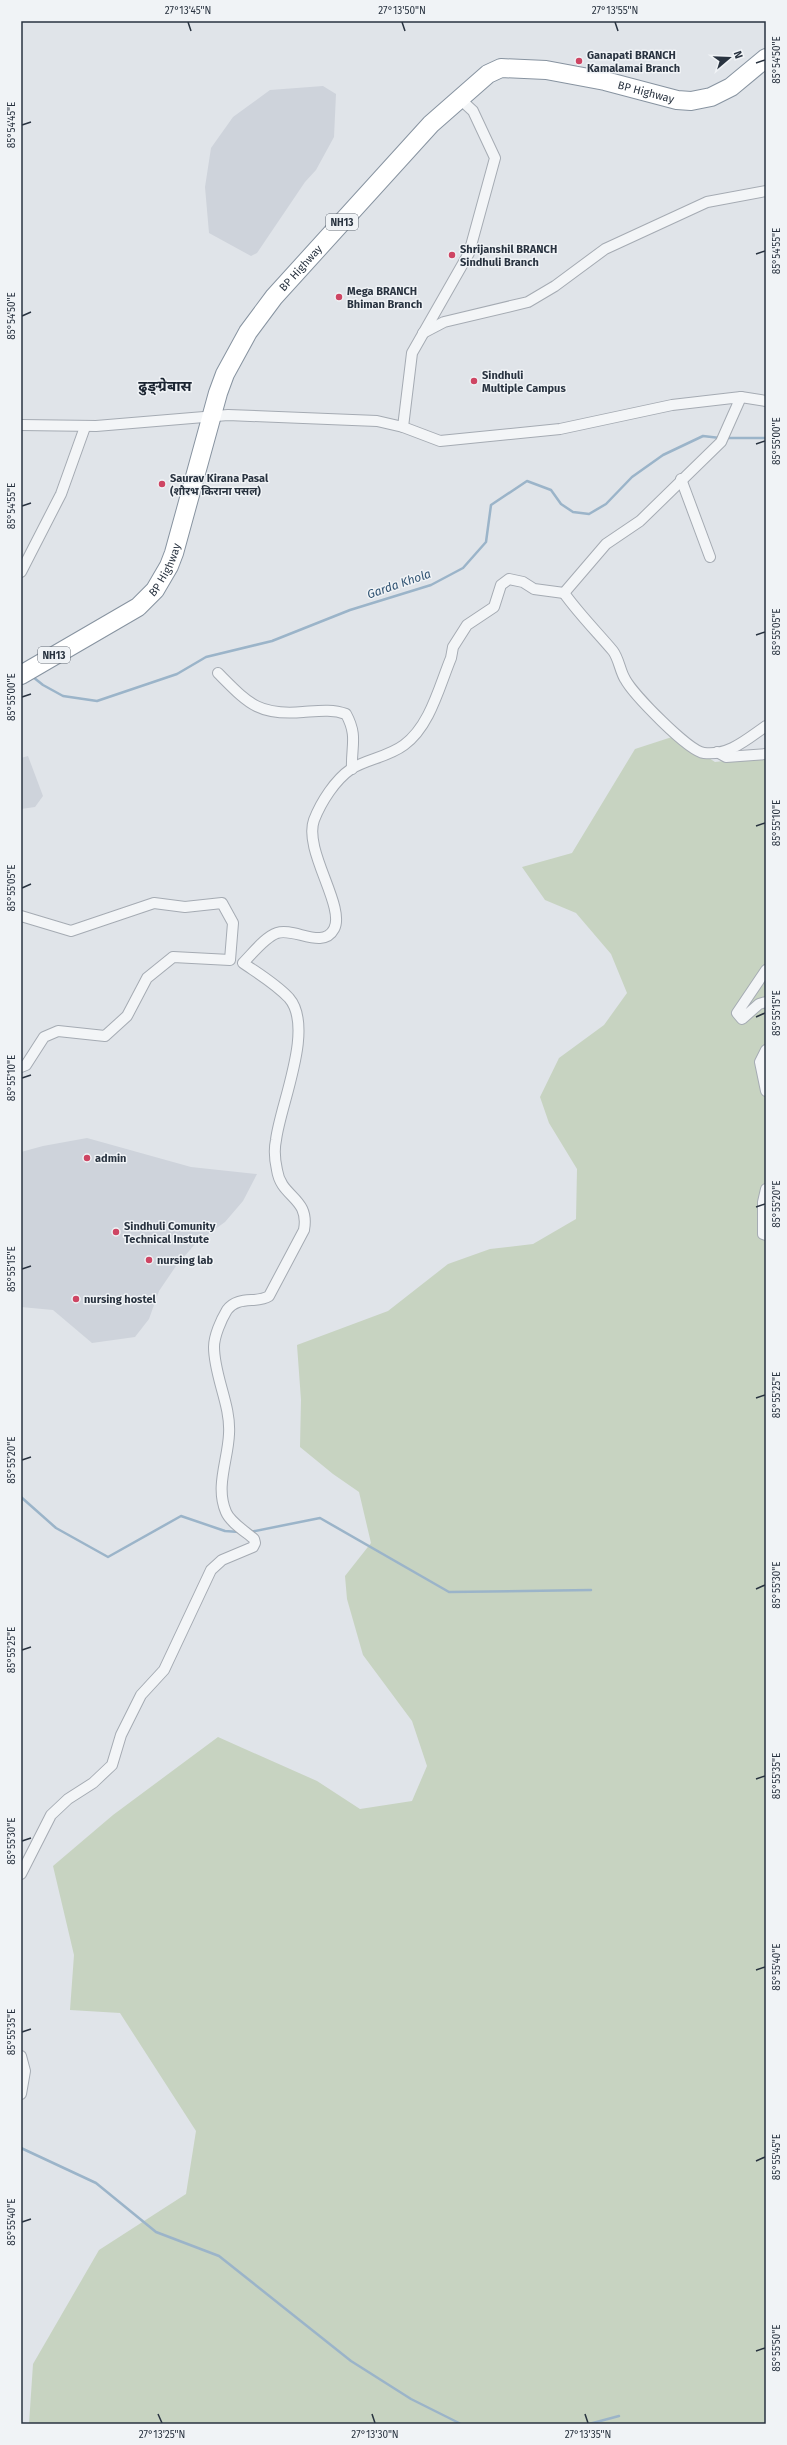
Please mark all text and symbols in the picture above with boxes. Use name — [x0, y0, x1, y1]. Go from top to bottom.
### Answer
text: 27°13'45"N — [165, 5, 211, 17]
text: 27°13'50"N — [378, 5, 426, 17]
text: 27°13'55"N — [592, 5, 638, 17]
text: 85°54'50"E — [771, 36, 783, 84]
north arrow — [709, 38, 749, 78]
place label: Ganapati BRANCH Kamalamai Branch — [587, 49, 680, 75]
text: N — [731, 49, 745, 60]
marker: Ganapati BRANCH Kamalamai Branch — [574, 56, 584, 66]
street label: BP Highway — [616, 79, 676, 106]
text: 85°54'45"E — [6, 102, 18, 148]
road number: NH13 — [326, 214, 358, 230]
text: 85°54'55"E — [771, 228, 783, 274]
street label: BP Highway — [277, 242, 325, 294]
place label: Shrijanshil BRANCH Sindhuli Branch — [460, 243, 557, 269]
marker: Shrijanshil BRANCH Sindhuli Branch — [447, 250, 457, 260]
place label: Mega BRANCH Bhiman Branch — [347, 285, 422, 311]
text: 85°54'50"E — [6, 292, 18, 340]
marker: Mega BRANCH Bhiman Branch — [334, 292, 344, 302]
place label: Sindhuli Multiple Campus — [482, 369, 566, 395]
marker: Sindhuli Multiple Campus — [469, 376, 479, 386]
district label: ढुङ्ग्रेबास — [138, 377, 193, 396]
text: 85°55'00"E — [771, 417, 783, 465]
place label: Saurav Kirana Pasal (शौरभ किराना पसल) — [170, 472, 269, 498]
marker: Saurav Kirana Pasal (शौरभ किराना पसल) — [157, 479, 167, 489]
text: 85°54'55"E — [6, 483, 18, 529]
street label: BP Highway — [146, 541, 184, 599]
water label: Garda Khola — [365, 566, 433, 601]
text: 85°55'05"E — [771, 608, 783, 656]
road number: NH13 — [38, 647, 70, 663]
text: 85°55'00"E — [6, 673, 18, 721]
text: 85°55'10"E — [771, 800, 783, 846]
text: 85°55'05"E — [6, 864, 18, 912]
text: 85°55'15"E — [771, 990, 783, 1036]
text: 85°55'10"E — [6, 1055, 18, 1101]
place label: admin — [95, 1152, 126, 1165]
marker: admin — [82, 1153, 92, 1163]
text: 85°55'20"E — [771, 1180, 783, 1228]
place label: Sindhuli Comunity Technical Instute — [124, 1220, 216, 1246]
marker: Sindhuli Comunity Technical Instute — [111, 1227, 121, 1237]
text: 85°55'15"E — [6, 1246, 18, 1292]
place label: nursing lab — [157, 1254, 214, 1267]
marker: nursing lab — [144, 1255, 154, 1265]
place label: nursing hostel — [84, 1293, 157, 1306]
marker: nursing hostel — [71, 1294, 81, 1304]
text: 85°55'25"E — [771, 1372, 783, 1418]
text: 85°55'20"E — [6, 1436, 18, 1484]
text: 85°55'30"E — [771, 1561, 783, 1609]
text: 85°55'25"E — [6, 1627, 18, 1673]
text: 85°55'35"E — [771, 1753, 783, 1799]
text: 85°55'30"E — [6, 1817, 18, 1865]
text: 85°55'40"E — [771, 1943, 783, 1991]
text: 85°55'35"E — [6, 2009, 18, 2055]
text: 85°55'45"E — [771, 2134, 783, 2180]
text: 85°55'40"E — [6, 2198, 18, 2246]
text: 85°55'50"E — [771, 2324, 783, 2372]
text: 27°13'25"N — [139, 2429, 185, 2441]
text: 27°13'30"N — [351, 2429, 399, 2441]
text: 27°13'35"N — [565, 2429, 611, 2441]

